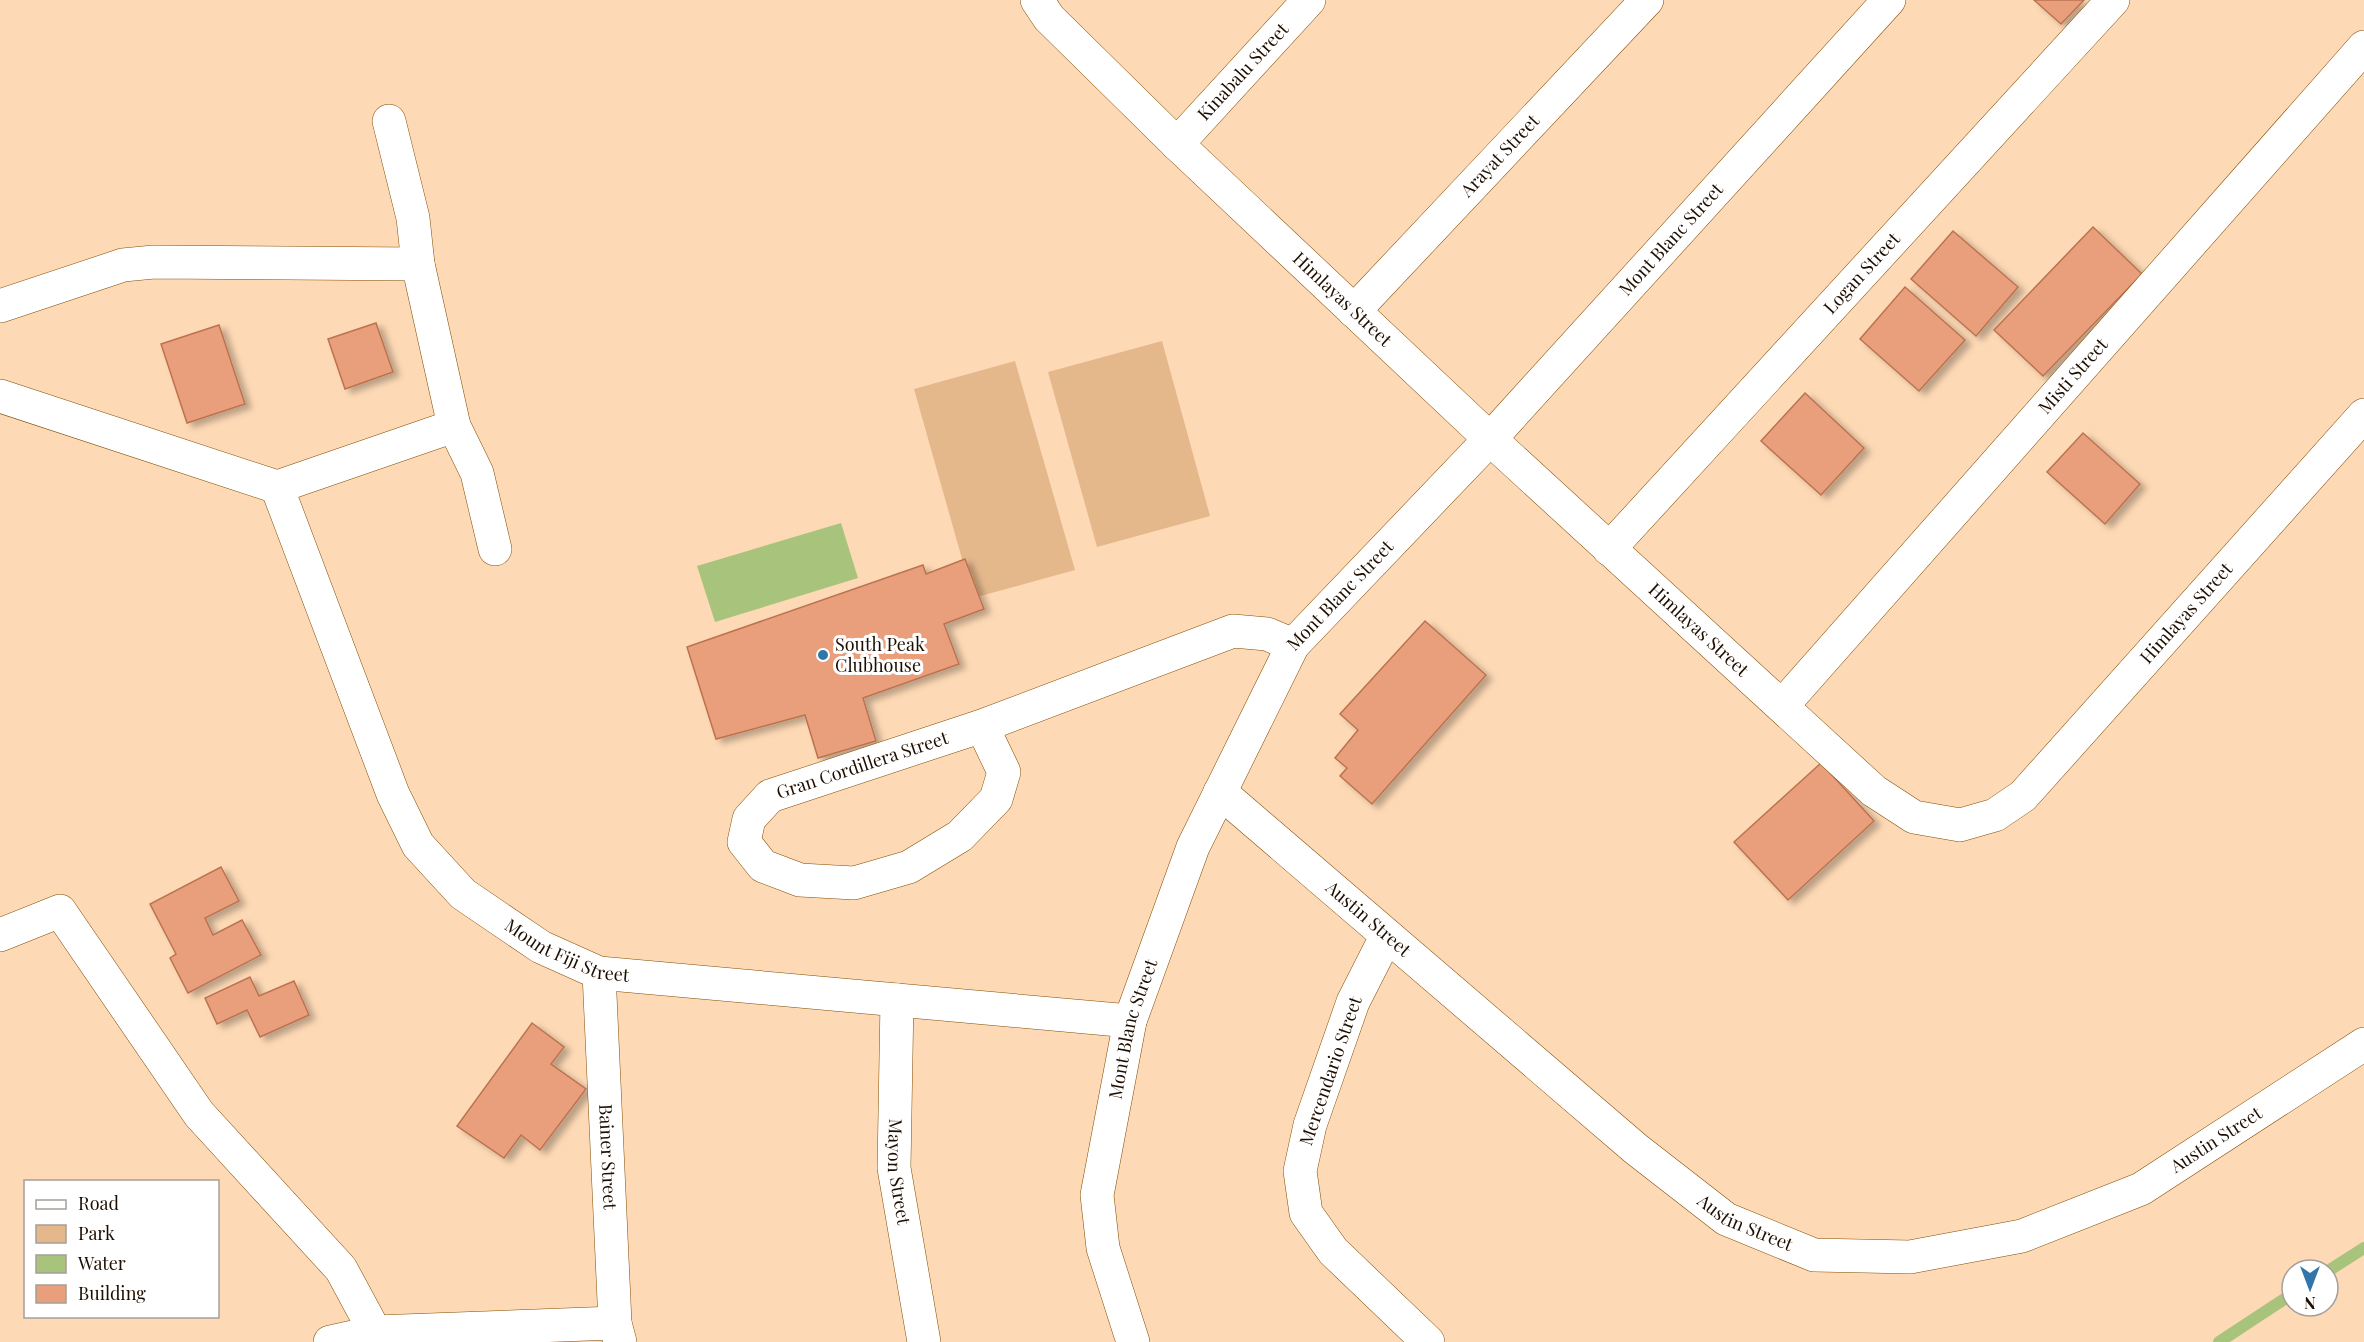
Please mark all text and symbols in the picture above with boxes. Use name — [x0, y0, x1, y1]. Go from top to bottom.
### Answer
street label: Kinabalu Street — [1192, 17, 1294, 125]
street label: Arayat Street — [1454, 108, 1545, 202]
street label: Mont Blanc Street — [1613, 177, 1728, 300]
street label: Logan Street — [1818, 227, 1905, 319]
street label: Himlayas Street — [1288, 246, 1398, 352]
street label: Misti Street — [2033, 332, 2113, 419]
street label: Mont Blanc Street — [1281, 534, 1398, 655]
street label: Himlayas Street — [2134, 557, 2238, 668]
street label: Himlayas Street — [1644, 577, 1755, 682]
place label: South Peak Clubhouse — [835, 632, 925, 677]
marker: South Peak Clubhouse — [816, 648, 830, 662]
street label: Gran Cordillera Street — [773, 725, 952, 804]
street label: Austin Street — [1320, 874, 1417, 962]
street label: Mount Fiji Street — [500, 913, 631, 987]
street label: Mont Blanc Street — [1102, 955, 1163, 1101]
street label: Mercendario Street — [1293, 992, 1367, 1148]
street label: Austin Street — [2165, 1100, 2267, 1178]
street label: Bainer Street — [594, 1103, 623, 1211]
street label: Mayon Street — [883, 1118, 917, 1227]
legend — [24, 1180, 219, 1318]
street label: Austin Street — [1692, 1188, 1797, 1256]
text: Road — [78, 1191, 119, 1215]
text: Park — [78, 1221, 115, 1245]
text: Water — [77, 1251, 126, 1275]
north arrow — [2280, 1258, 2340, 1318]
text: Building — [78, 1281, 146, 1305]
text: N — [2304, 1293, 2316, 1314]

